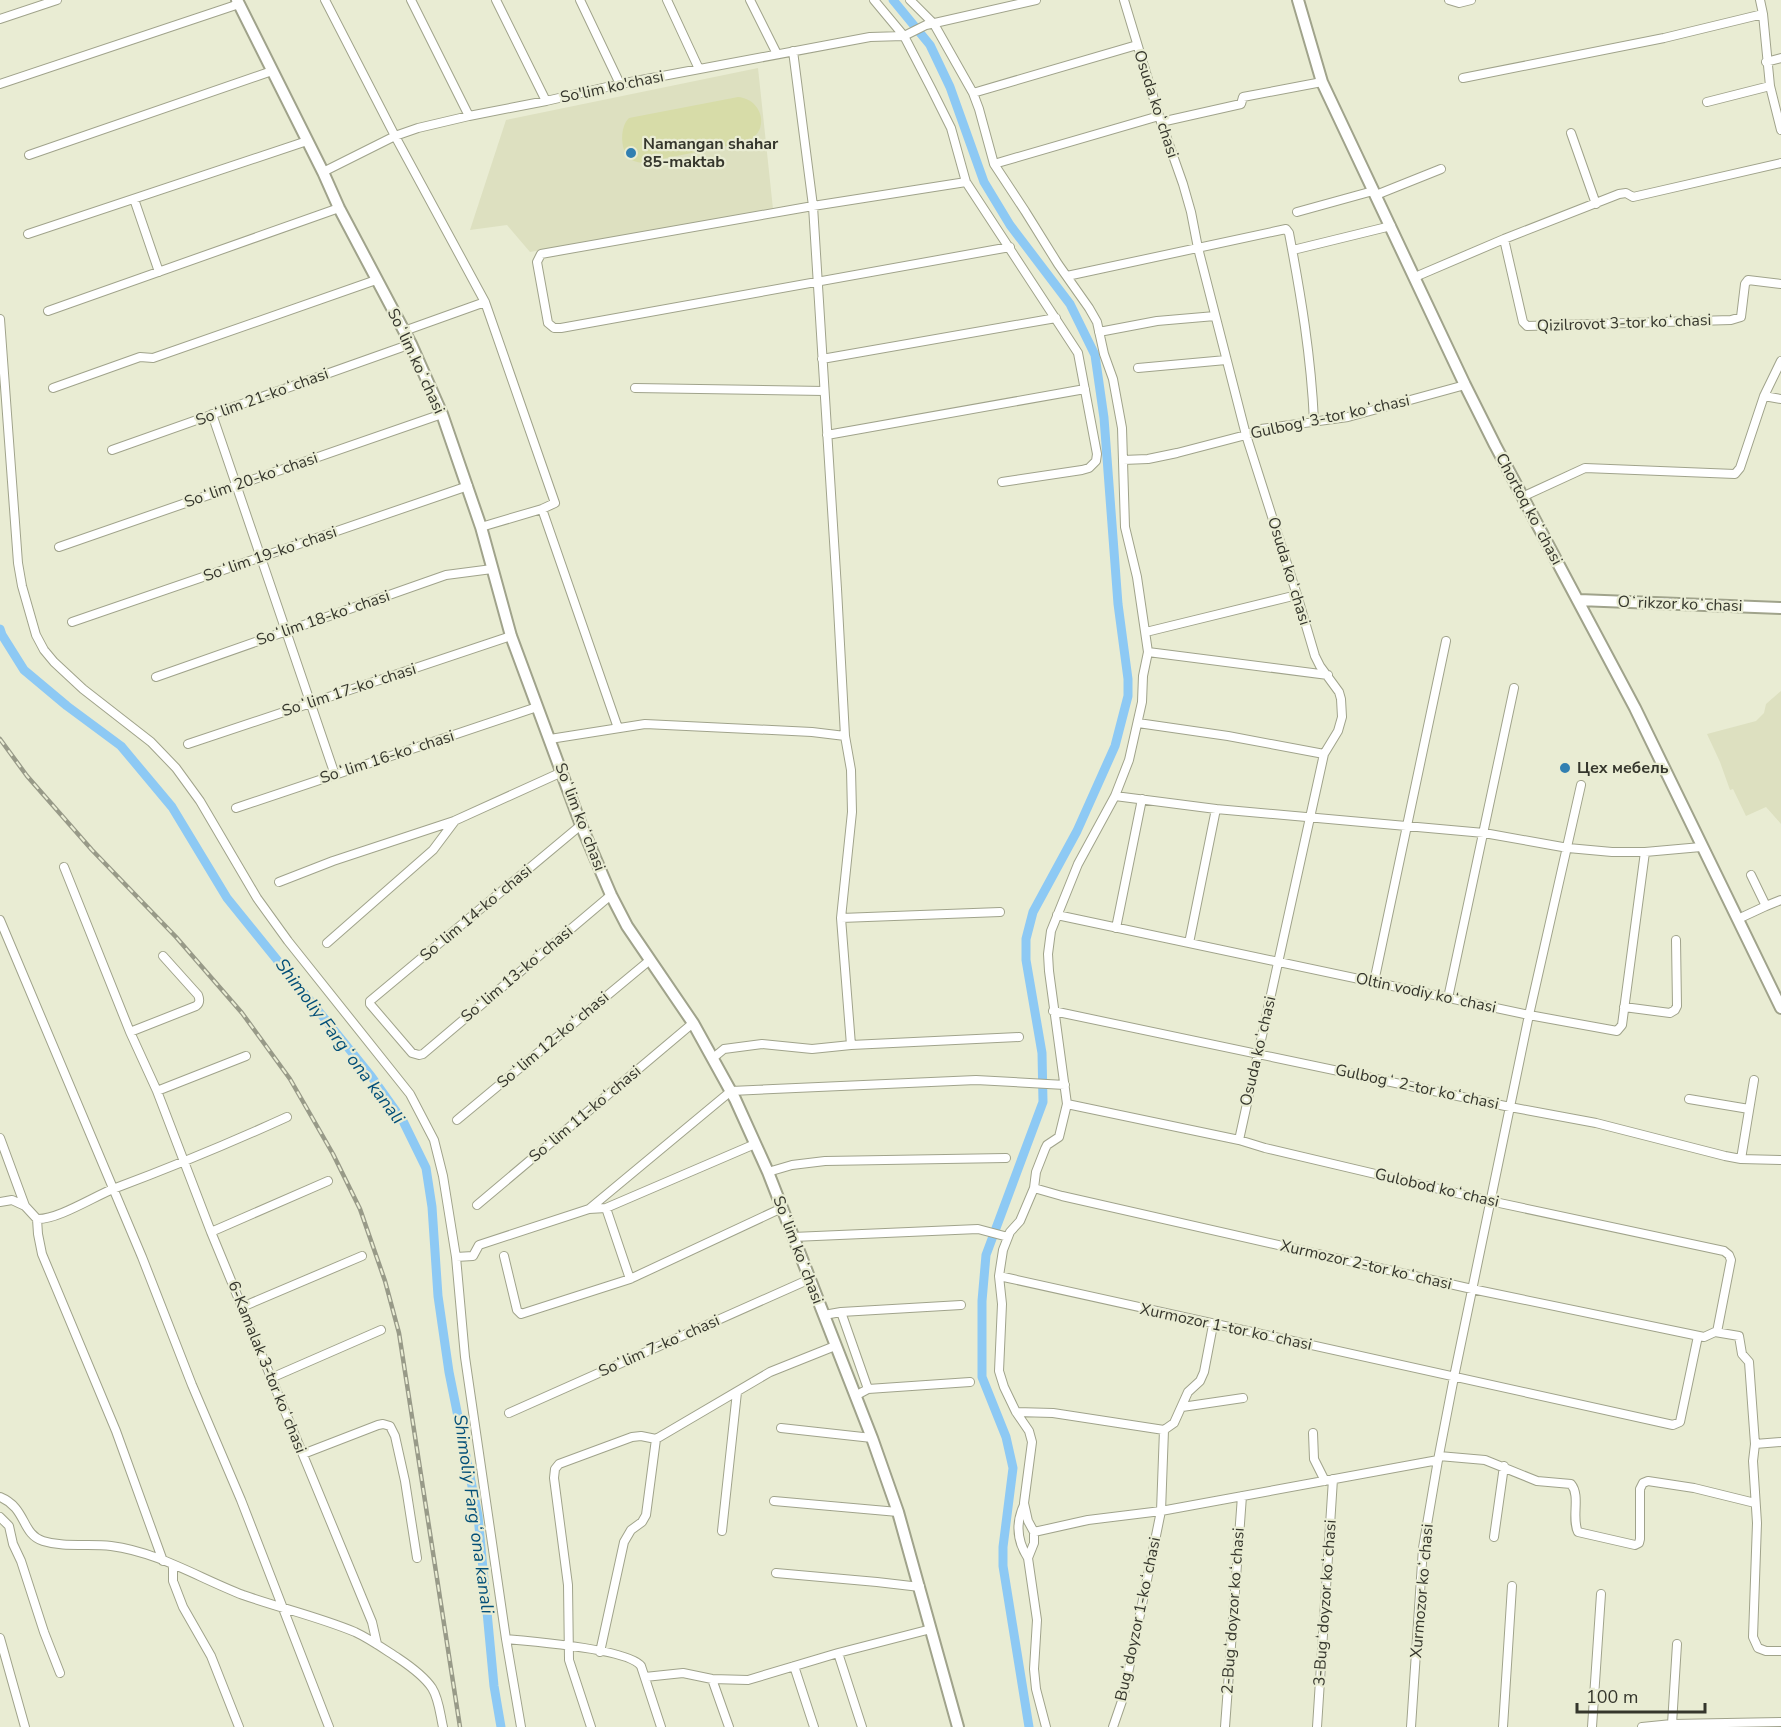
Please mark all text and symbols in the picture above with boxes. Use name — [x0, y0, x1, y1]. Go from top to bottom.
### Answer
street label: Osuda koʻchasi — [1128, 47, 1184, 161]
street label: So'lim ko'chasi — [558, 65, 666, 109]
place label: Namangan shahar 85-maktab — [643, 133, 779, 173]
marker: Namangan shahar 85-maktab — [624, 146, 638, 160]
street label: Soʻlim koʻchasi — [382, 305, 450, 417]
street label: Qizilrovot 3-tor koʻchasi — [1536, 309, 1712, 337]
street label: Soʻlim 21-koʻchasi — [192, 363, 332, 431]
street label: Gulbog' 3-tor koʻchasi — [1248, 389, 1412, 445]
street label: Soʻlim 20-koʻchasi — [181, 447, 321, 513]
street label: Chortoq koʻchasi — [1490, 449, 1568, 569]
street label: Osuda koʻchasi — [1262, 514, 1316, 628]
street label: Soʻlim 19-koʻchasi — [200, 521, 340, 587]
street label: Soʻlim 18-koʻchasi — [253, 585, 393, 651]
street label: Oʻrikzor koʻchasi — [1617, 591, 1743, 617]
street label: Soʻlim 17-koʻchasi — [279, 658, 419, 722]
street label: Soʻlim 16-koʻchasi — [317, 725, 457, 789]
place label: Цех мебель — [1577, 757, 1669, 779]
street label: Soʻlim koʻchasi — [549, 760, 611, 874]
marker: Цех мебель — [1558, 761, 1572, 775]
street label: Soʻlim 14-koʻchasi — [415, 860, 537, 966]
street label: Soʻlim 13-koʻchasi — [456, 921, 578, 1027]
water label: Shimoliy Fargʻona kanali — [270, 953, 411, 1129]
street label: Oltin vodiy koʻchasi — [1354, 967, 1498, 1019]
street label: Soʻlim 12-koʻchasi — [492, 987, 614, 1093]
street label: Osuda koʻchasi — [1235, 994, 1281, 1108]
street label: Gulbogʻ 2-tor koʻchasi — [1333, 1059, 1501, 1115]
street label: Soʻlim 11-koʻchasi — [524, 1061, 646, 1167]
street label: Gulobod koʻchasi — [1373, 1163, 1501, 1213]
street label: Soʻlim koʻchasi — [767, 1193, 829, 1307]
street label: Xurmozor 2-tor koʻchasi — [1278, 1235, 1454, 1295]
street label: 6-Kamalak 3-tor koʻchasi — [222, 1278, 312, 1456]
street label: Xurmozor 1-tor koʻchasi — [1138, 1298, 1314, 1356]
street label: Soʻlim 7-koʻchasi — [595, 1309, 723, 1383]
water label: Shimoliy Fargʻona kanali — [448, 1413, 500, 1616]
street label: 3-Bugʻdoyzor koʻchasi — [1308, 1519, 1342, 1687]
street label: Xurmozor koʻchasi — [1405, 1523, 1439, 1659]
street label: 2-Bugʻdoyzor koʻchasi — [1216, 1527, 1250, 1695]
street label: Bugʻdoyzor 1-koʻchasi — [1110, 1535, 1166, 1703]
scale bar — [1577, 1676, 1704, 1714]
text: 100 m — [1586, 1685, 1638, 1709]

